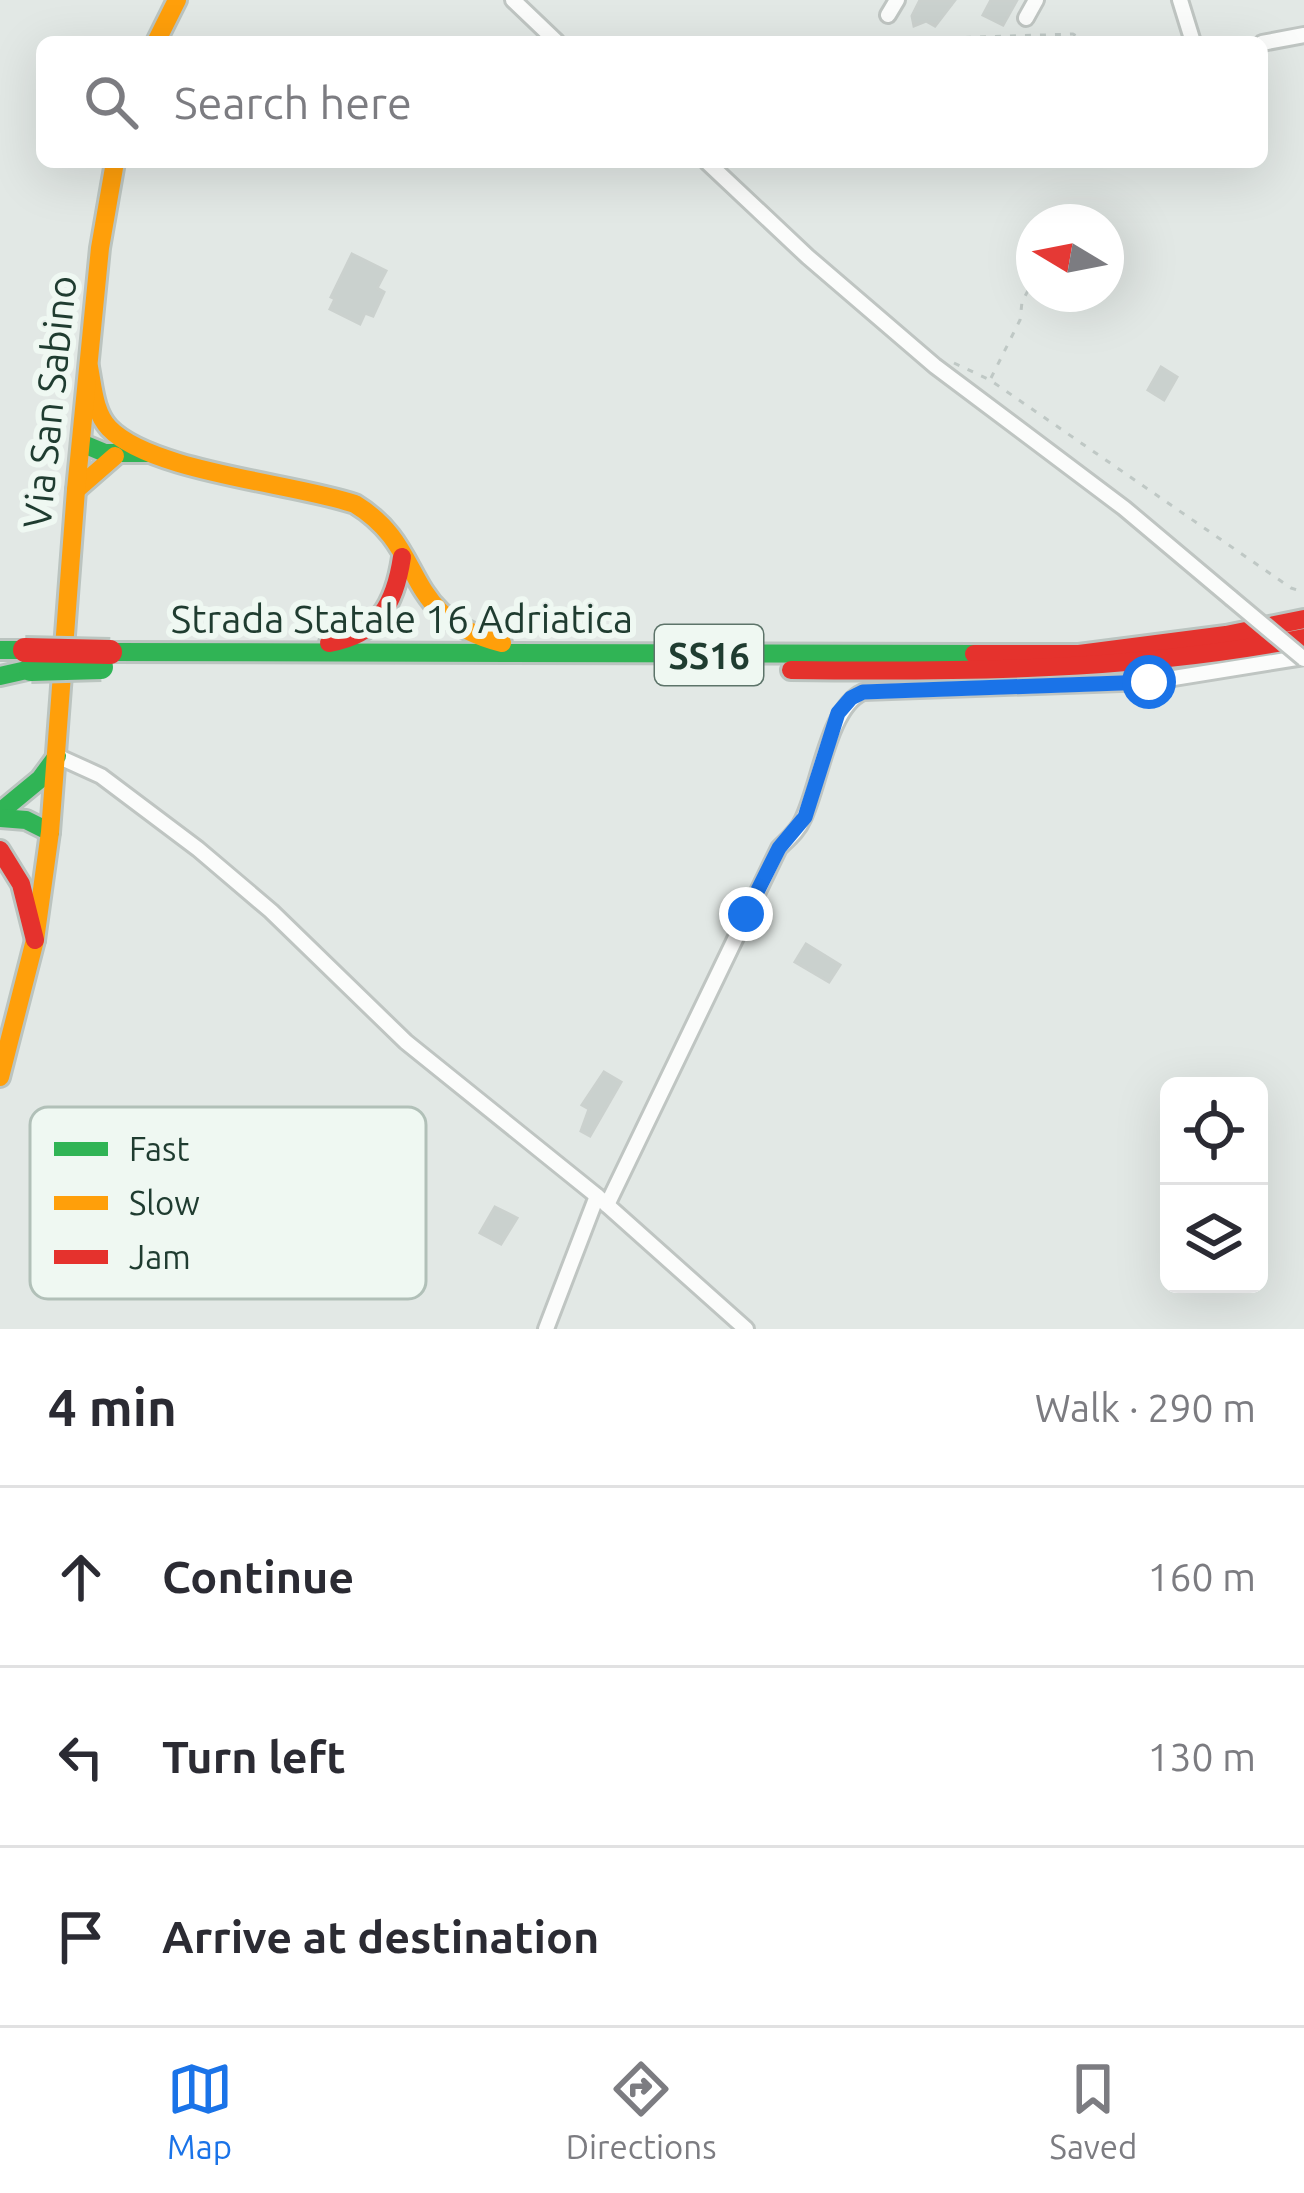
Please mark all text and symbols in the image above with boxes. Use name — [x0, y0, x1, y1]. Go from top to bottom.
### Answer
search box — [36, 36, 1268, 168]
icon: search — [78, 69, 144, 135]
text: Search here — [174, 77, 412, 128]
north arrow — [1016, 204, 1124, 312]
street label: Via San Sabino — [14, 273, 84, 531]
street label: Strada Statale 16 Adriatica — [171, 597, 633, 640]
road number: SS16 — [655, 625, 763, 685]
route start — [1122, 655, 1176, 709]
route end — [719, 887, 773, 941]
map controls — [1160, 1077, 1268, 1293]
button: locate — [1160, 1077, 1268, 1185]
legend — [30, 1107, 426, 1299]
text: Fast — [129, 1130, 189, 1167]
text: Slow — [129, 1184, 200, 1221]
button: layers — [1160, 1185, 1268, 1293]
text: Jam — [129, 1238, 191, 1275]
text: 4 min — [48, 1378, 177, 1436]
text: Walk · 290 m — [1035, 1386, 1256, 1429]
icon: ahead — [48, 1544, 114, 1610]
text: Continue — [162, 1551, 354, 1602]
text: 160 m — [1147, 1555, 1256, 1598]
icon: left — [48, 1724, 114, 1790]
text: Turn left — [162, 1731, 346, 1782]
text: 130 m — [1147, 1735, 1256, 1778]
icon: arrive — [48, 1904, 114, 1970]
text: Arrive at destination — [162, 1911, 599, 1962]
tab: Map — [167, 2056, 233, 2165]
tab: Directions — [566, 2056, 716, 2165]
tab: Saved — [1050, 2056, 1137, 2165]

